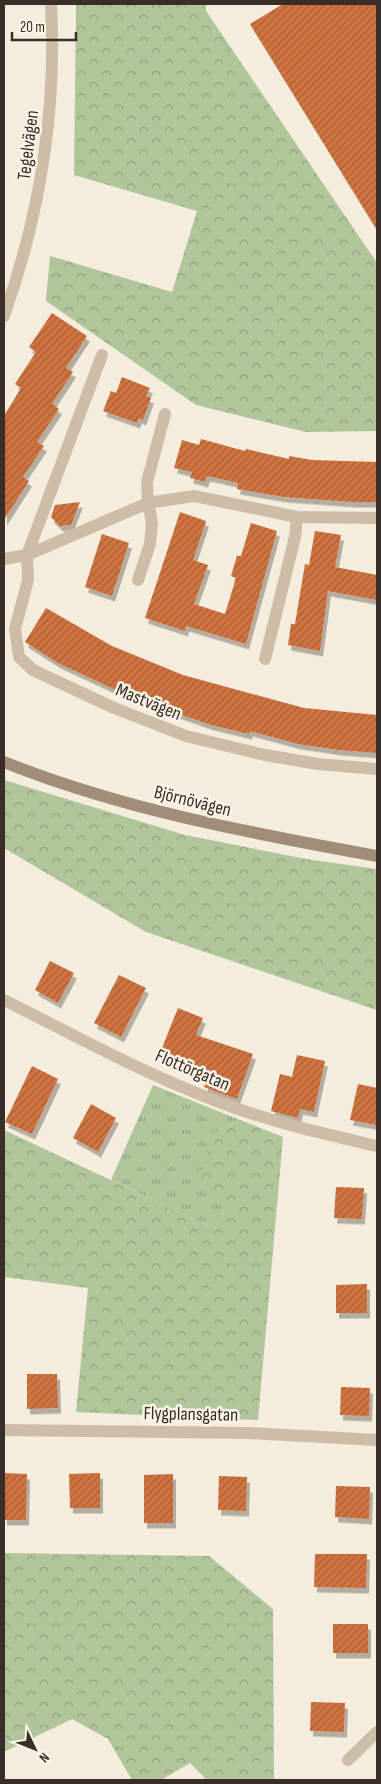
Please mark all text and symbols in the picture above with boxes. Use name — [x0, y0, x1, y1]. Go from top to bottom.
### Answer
scale bar — [12, 10, 76, 42]
text: 20 m — [20, 18, 45, 37]
street label: Tegelvägen — [13, 109, 44, 182]
street label: Mastvägen — [112, 679, 185, 726]
street label: Björnövägen — [152, 781, 234, 822]
street label: Flottörgatan — [152, 1044, 233, 1096]
street label: Flygplansgatan — [144, 1402, 238, 1427]
north arrow — [10, 1724, 60, 1774]
text: N — [35, 1749, 53, 1766]

